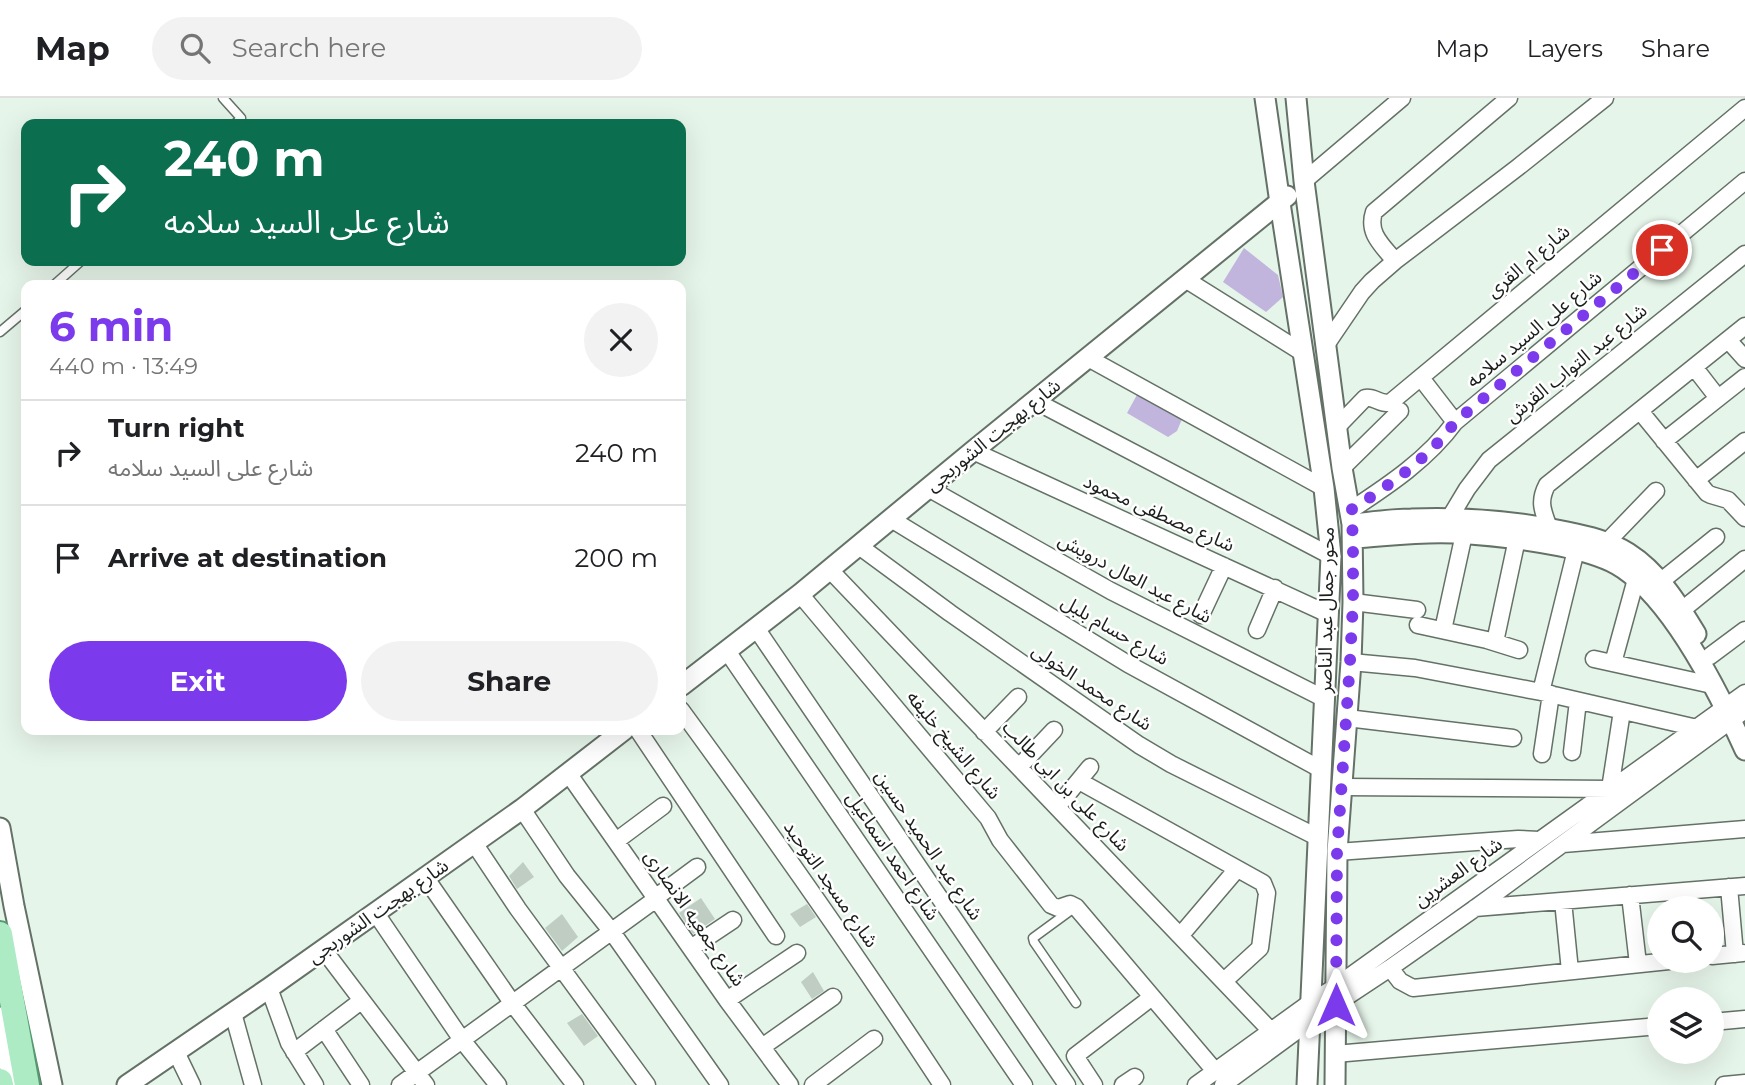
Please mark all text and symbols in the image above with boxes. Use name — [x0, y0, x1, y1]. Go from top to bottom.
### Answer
search box — [152, 17, 642, 80]
text: Map — [35, 28, 110, 68]
icon: search — [176, 29, 214, 67]
text: Search here — [232, 32, 386, 64]
text: Map — [1435, 34, 1489, 63]
text: Layers — [1527, 34, 1603, 63]
text: Share — [1641, 34, 1710, 63]
text: 240 m — [164, 129, 325, 188]
icon: right — [49, 147, 140, 238]
text: شارع على السيد سلامه — [164, 202, 449, 241]
street label: شارع ام القرى — [1482, 220, 1576, 305]
pin — [1632, 220, 1692, 280]
icon: arrive — [1643, 231, 1681, 269]
street label: شارع على السيد سلامه — [1462, 266, 1608, 394]
street label: شارع عبد التواب القرش — [1500, 299, 1653, 429]
text: 6 min — [49, 300, 173, 352]
button: close — [584, 303, 658, 377]
text: 440 m · 13:49 — [49, 352, 198, 380]
street label: شارع بهجت الشوربجى — [921, 374, 1066, 498]
text: Turn right — [108, 412, 244, 444]
icon: right — [49, 434, 87, 472]
text: 240 m — [575, 437, 658, 469]
text: شارع على السيد سلامه — [108, 454, 313, 482]
street label: شارع مصطفى محمود — [1079, 469, 1238, 558]
street label: محور جمال عبد الناصر — [1313, 527, 1339, 694]
street label: شارع عبد العال درويش — [1053, 528, 1216, 630]
icon: arrive — [49, 539, 87, 577]
text: Arrive at destination — [108, 542, 387, 574]
text: 200 m — [574, 542, 658, 574]
street label: شارع حسام بلبل — [1056, 590, 1173, 673]
street label: شارع محمد الخولى — [1027, 638, 1156, 737]
button: Exit — [49, 641, 347, 721]
button: Share — [361, 641, 658, 721]
street label: شارع الشيخ خليفه — [900, 686, 1006, 806]
street label: شارع على بن ابى طالب — [996, 716, 1134, 858]
street label: شارع عبد الحميد حسين — [869, 766, 988, 926]
street label: شارع احمد اسماعيل — [840, 787, 945, 926]
street label: شارع مسجد التوحيد — [777, 816, 883, 953]
street label: شارع العشرين — [1409, 832, 1508, 913]
street label: شارع جمعيه الانصارى — [638, 845, 751, 992]
street label: شارع بهجت الشوربجى — [303, 854, 454, 970]
map controls — [1647, 896, 1724, 1064]
button: search — [1647, 896, 1724, 973]
position arrow — [1299, 968, 1373, 1042]
button: layers — [1647, 987, 1724, 1064]

